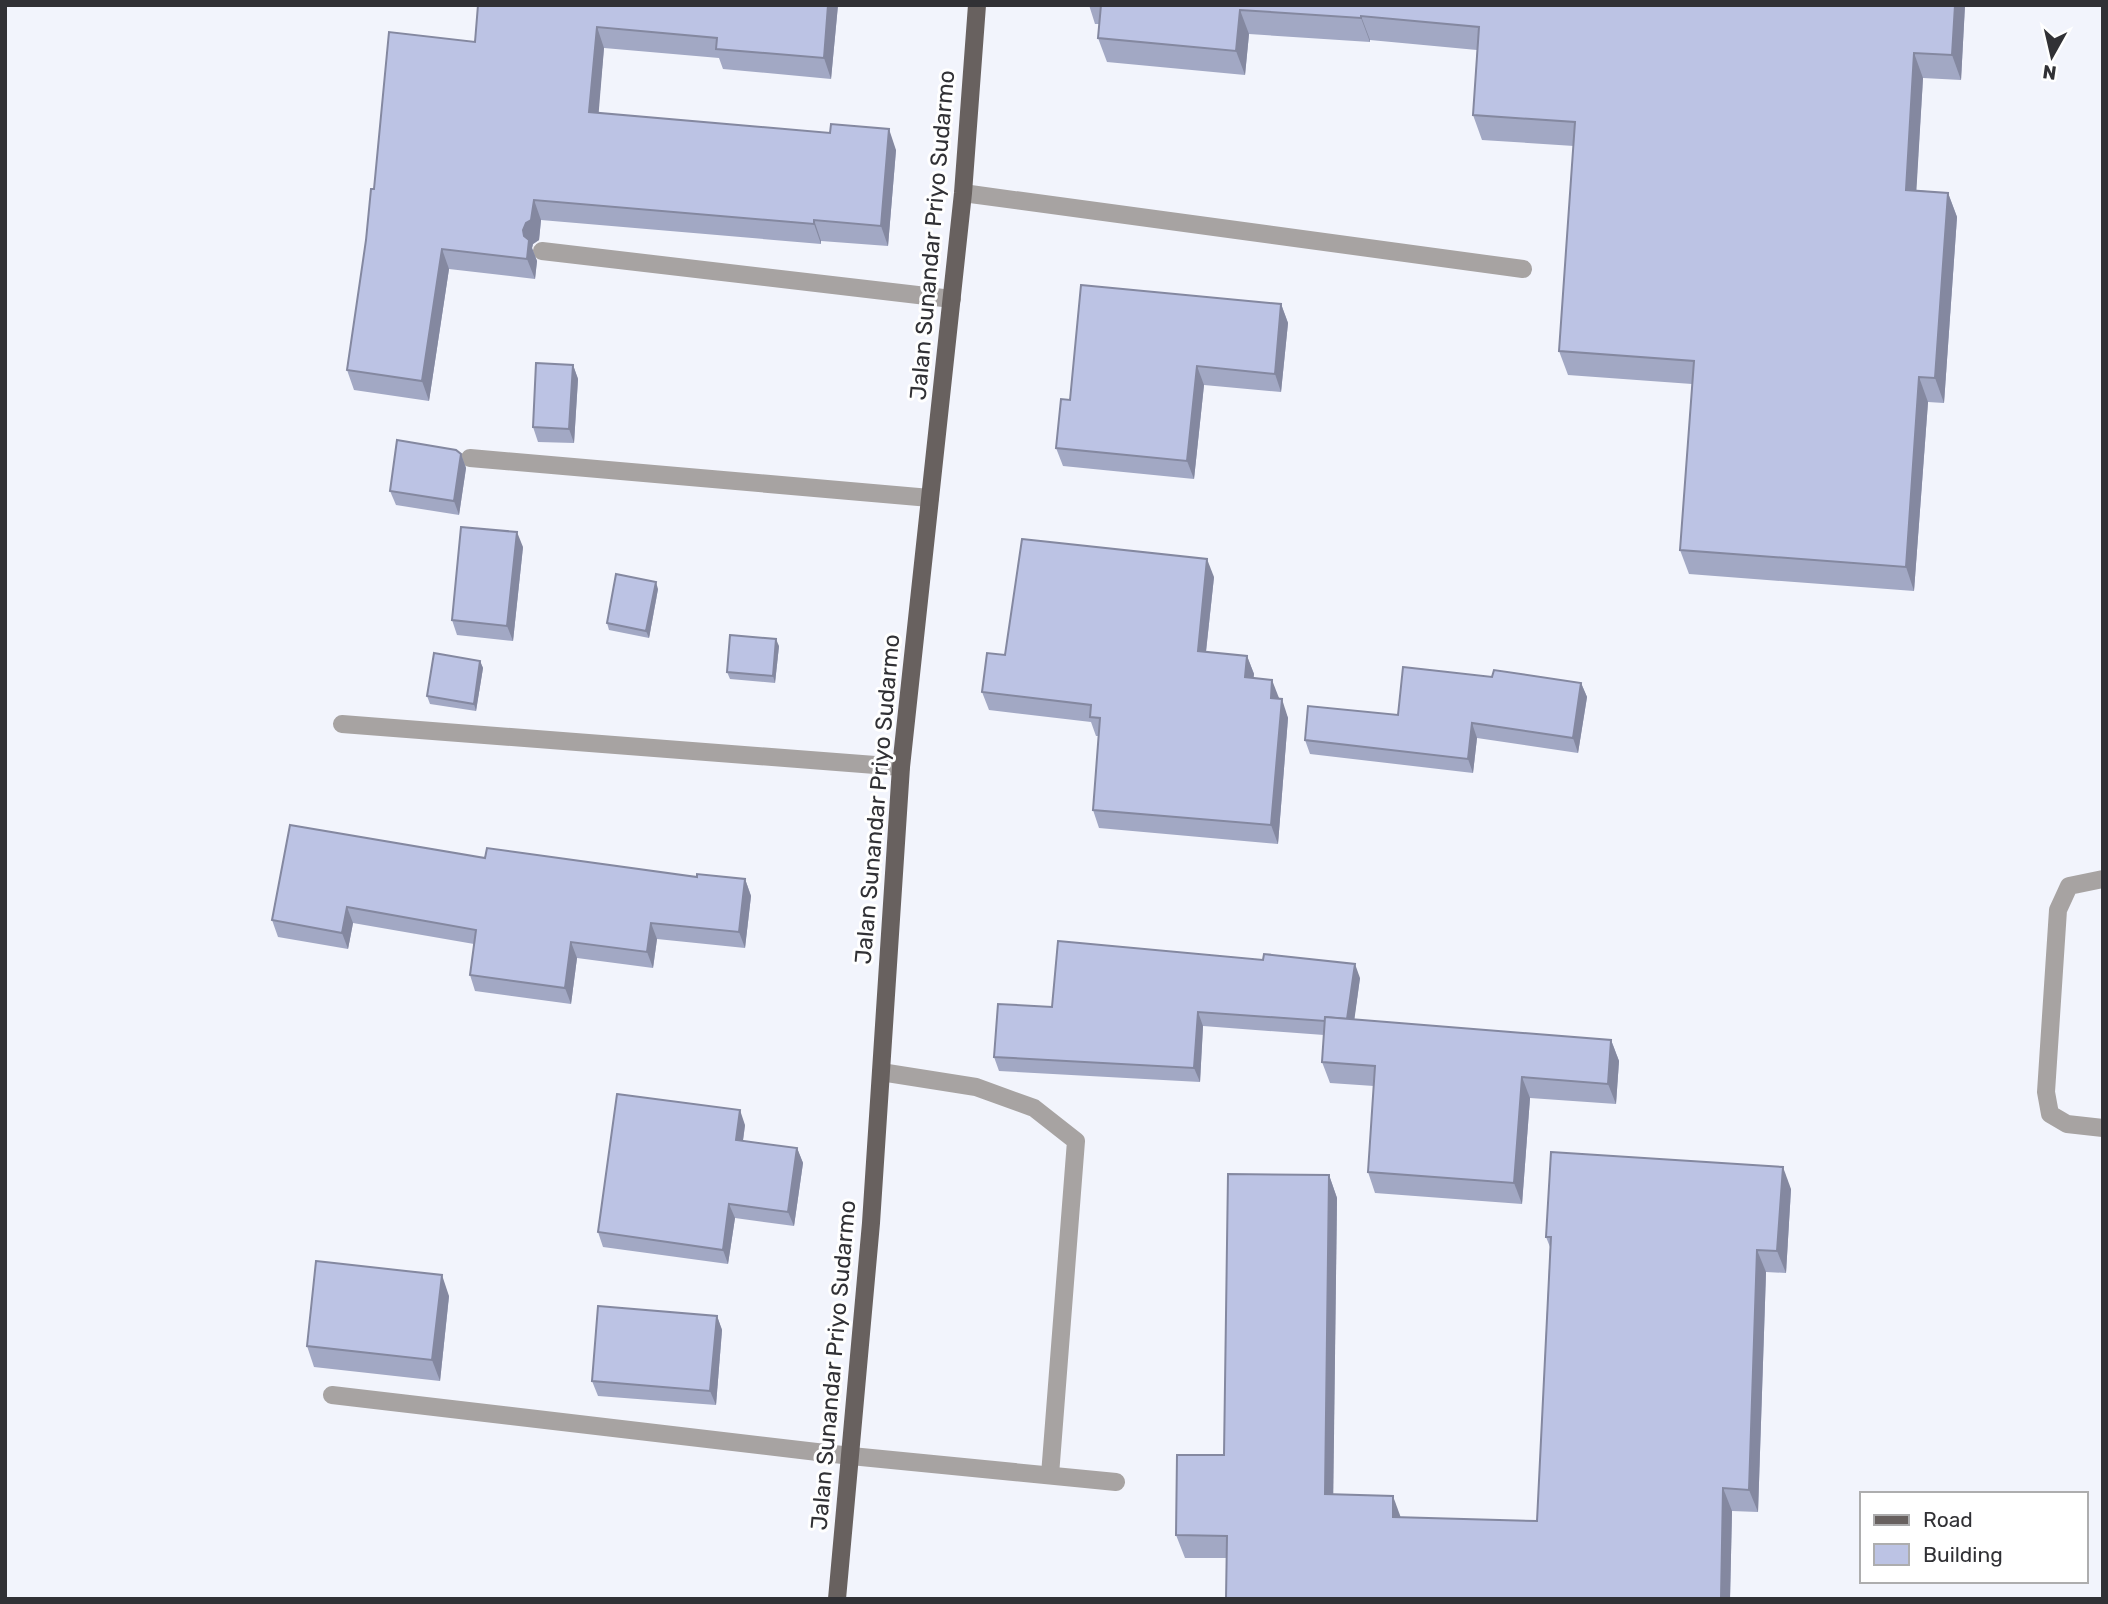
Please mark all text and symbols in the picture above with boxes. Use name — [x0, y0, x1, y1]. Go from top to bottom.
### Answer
north arrow — [2017, 21, 2087, 91]
text: N — [2041, 60, 2058, 85]
street label: Jalan Sunandar Priyo Sudarmo — [904, 69, 960, 401]
street label: Jalan Sunandar Priyo Sudarmo — [849, 633, 905, 965]
street label: Jalan Sunandar Priyo Sudarmo — [805, 1199, 861, 1531]
legend — [1860, 1492, 2087, 1583]
text: Road — [1923, 1507, 1973, 1532]
text: Building — [1923, 1542, 2003, 1567]

